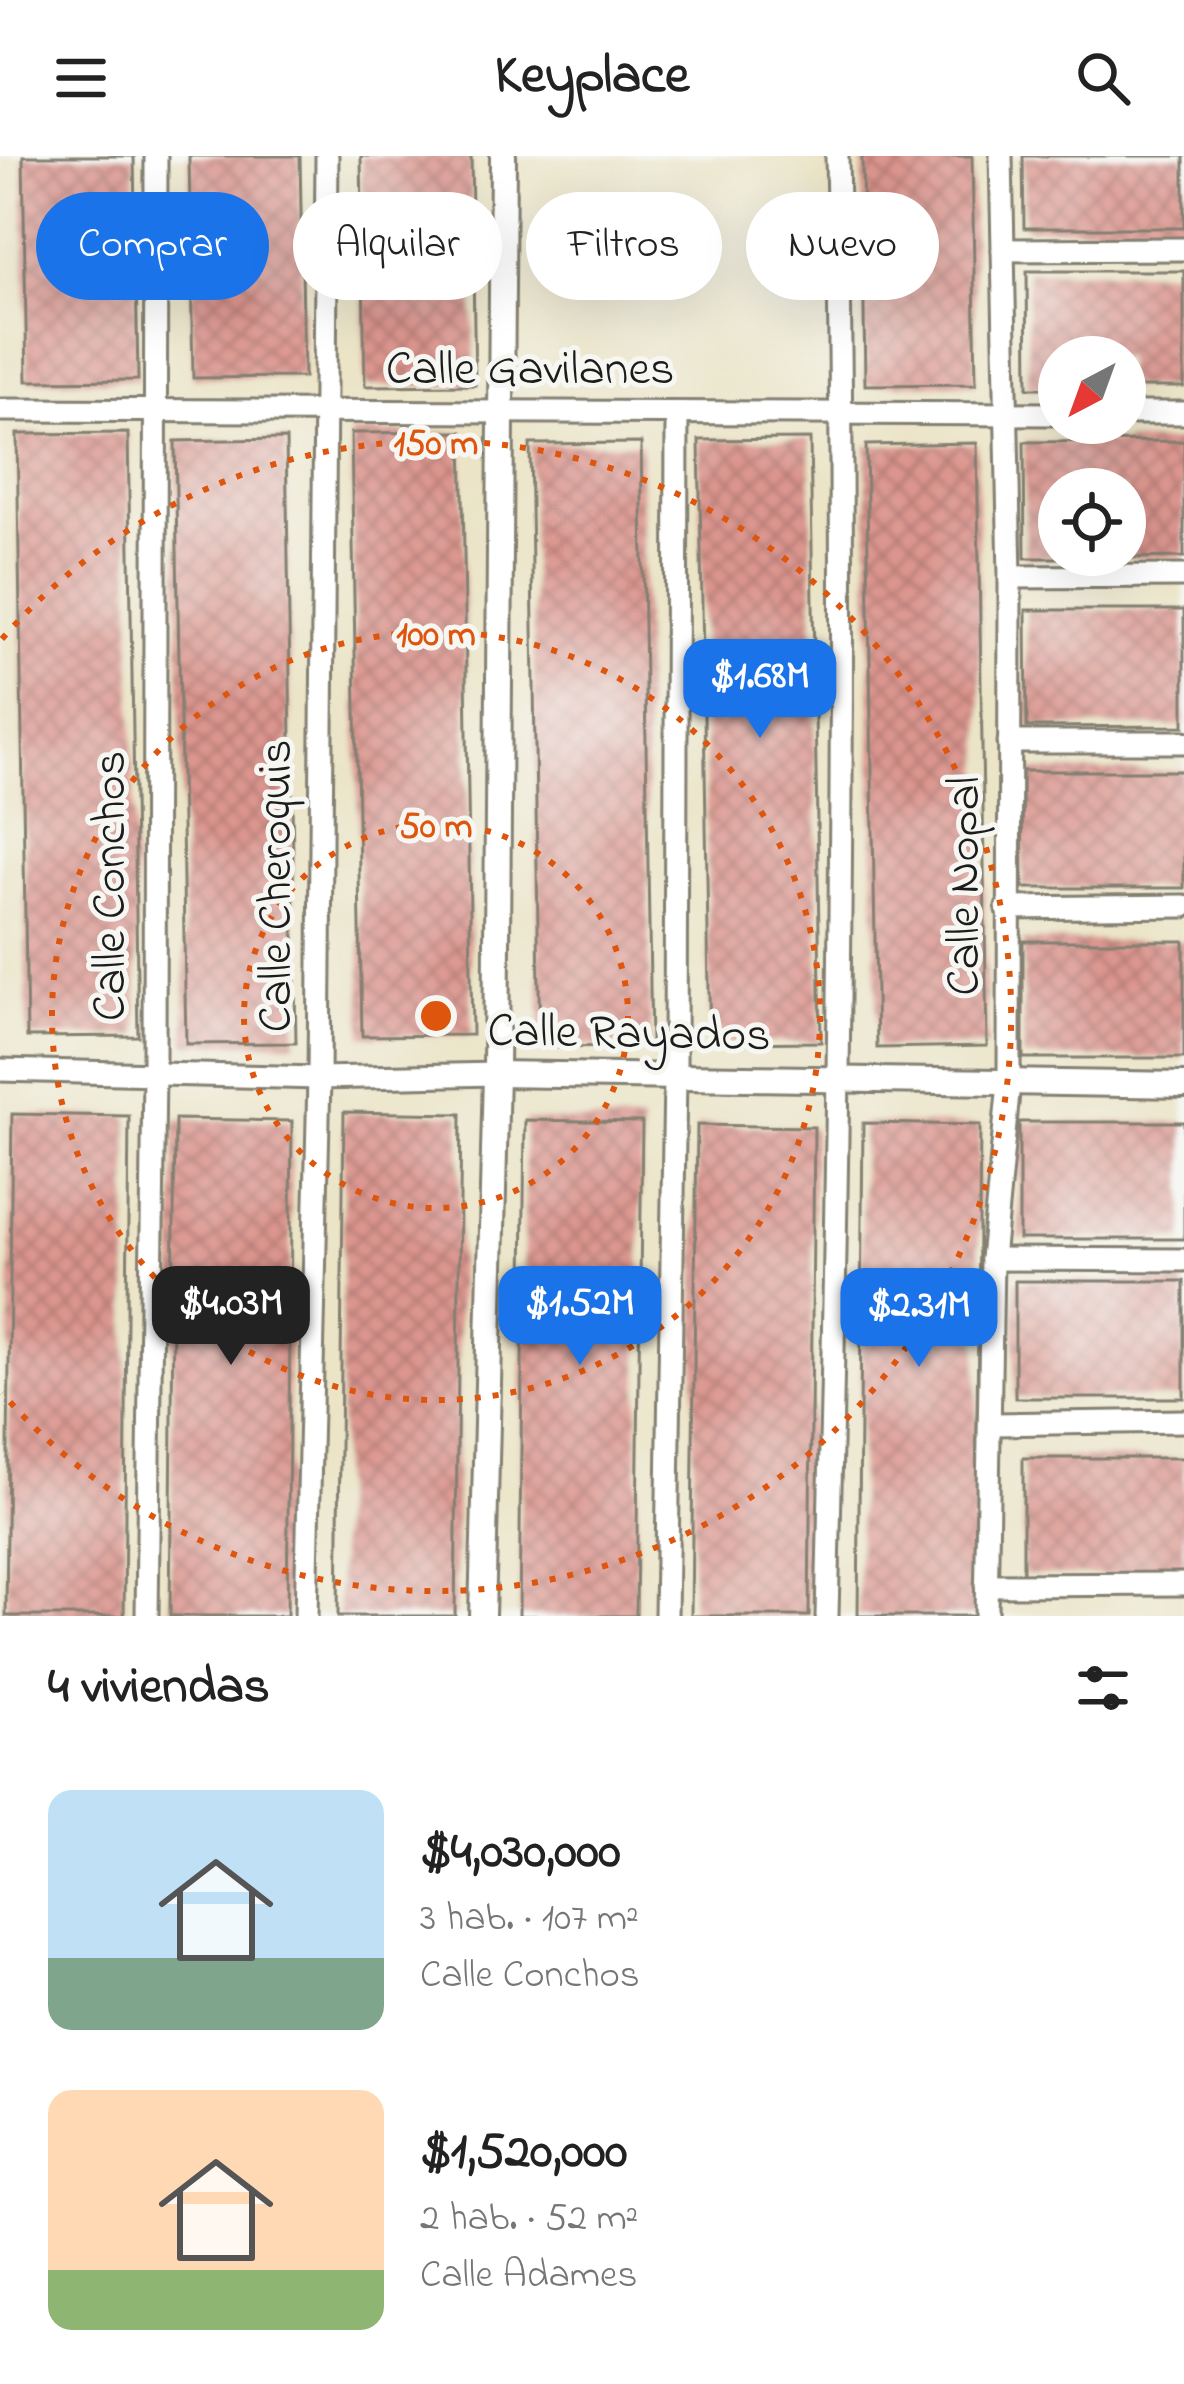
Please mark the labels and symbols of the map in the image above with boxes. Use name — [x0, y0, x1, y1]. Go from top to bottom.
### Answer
street label: Calle Gavilanes — [386, 336, 674, 406]
north arrow — [1038, 336, 1146, 444]
text: 150 m — [394, 419, 478, 472]
text: 100 m — [396, 610, 476, 663]
pin: $1.68M — [662, 639, 858, 741]
street label: Calle Cheroquis — [243, 740, 313, 1032]
street label: Calle Conchos — [77, 751, 147, 1021]
street label: Calle Nopal — [931, 776, 1001, 996]
text: 50 m — [399, 802, 473, 855]
centre of rings — [415, 995, 457, 1037]
street label: Calle Rayados — [487, 998, 771, 1072]
pin: $4.03M — [133, 1266, 329, 1368]
pin: $1.52M — [482, 1266, 678, 1368]
pin: $2.31M — [821, 1268, 1017, 1370]

